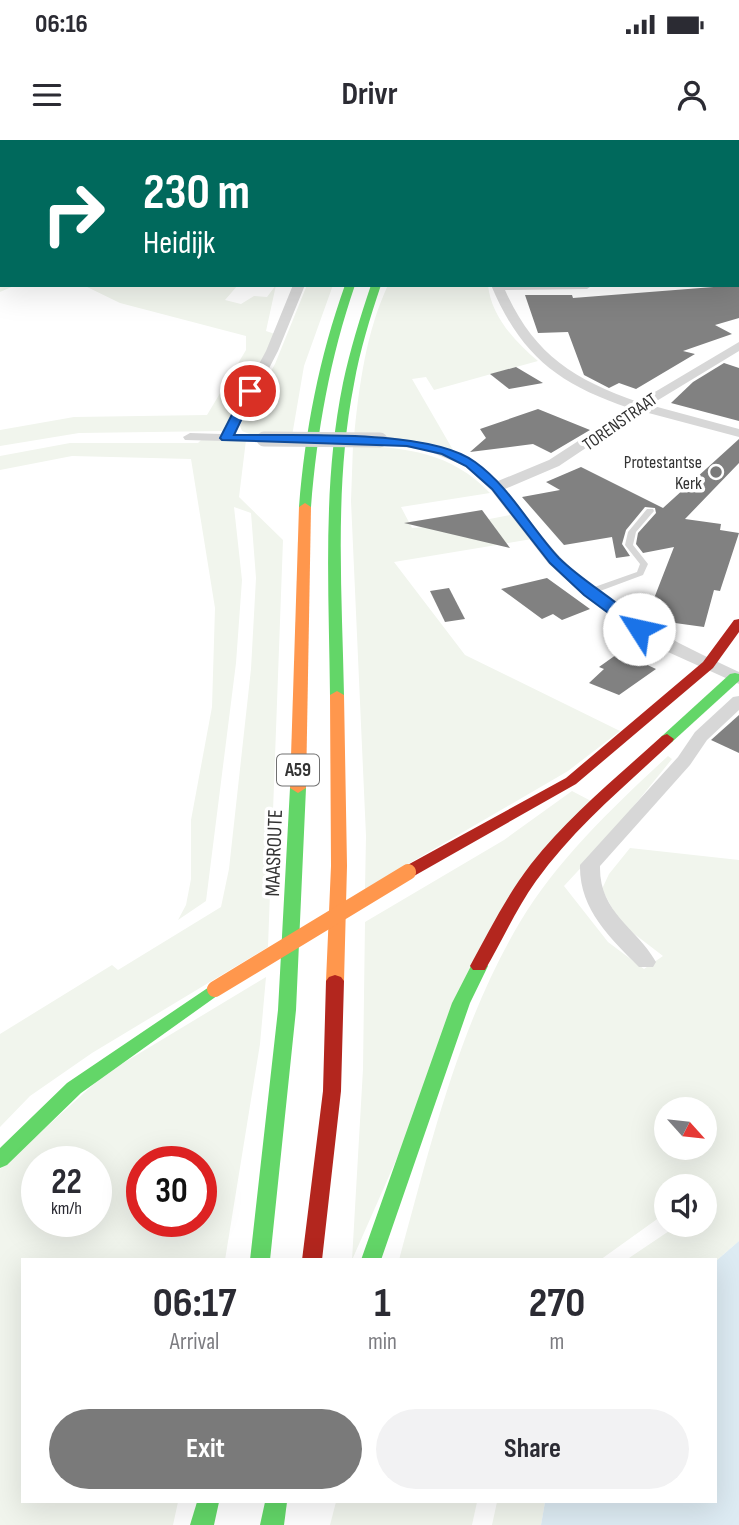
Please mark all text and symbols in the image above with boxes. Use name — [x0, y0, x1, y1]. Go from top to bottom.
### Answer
text: 06:16 — [35, 9, 88, 40]
text: Drivr — [341, 75, 398, 114]
icon: menu — [28, 76, 66, 114]
icon: person — [673, 76, 711, 114]
text: 230 m — [143, 164, 250, 223]
icon: right — [28, 168, 119, 259]
text: Heidijk — [143, 224, 215, 263]
pin — [220, 361, 280, 421]
icon: arrive — [231, 372, 269, 410]
street label: TORENSTRAAT — [579, 389, 661, 455]
place label: Protestantse Kerk — [624, 452, 702, 494]
marker: Protestantse Kerk — [708, 464, 724, 480]
position arrow — [602, 592, 676, 666]
road number: A59 — [277, 754, 319, 786]
street label: MAASROUTE — [260, 809, 288, 897]
north arrow — [654, 1097, 718, 1160]
map controls — [654, 1097, 717, 1237]
speed limit sign: 30 — [126, 1146, 217, 1237]
text: 22 — [51, 1161, 82, 1204]
button: sound — [654, 1174, 717, 1237]
text: km/h — [51, 1198, 82, 1219]
text: 06:17 — [153, 1278, 236, 1329]
text: 1 — [374, 1278, 391, 1329]
text: 270 — [529, 1278, 585, 1329]
text: Arrival — [170, 1328, 219, 1356]
text: min — [368, 1328, 397, 1356]
text: m — [550, 1328, 564, 1356]
button: Exit — [49, 1409, 362, 1489]
button: Share — [376, 1409, 689, 1489]

